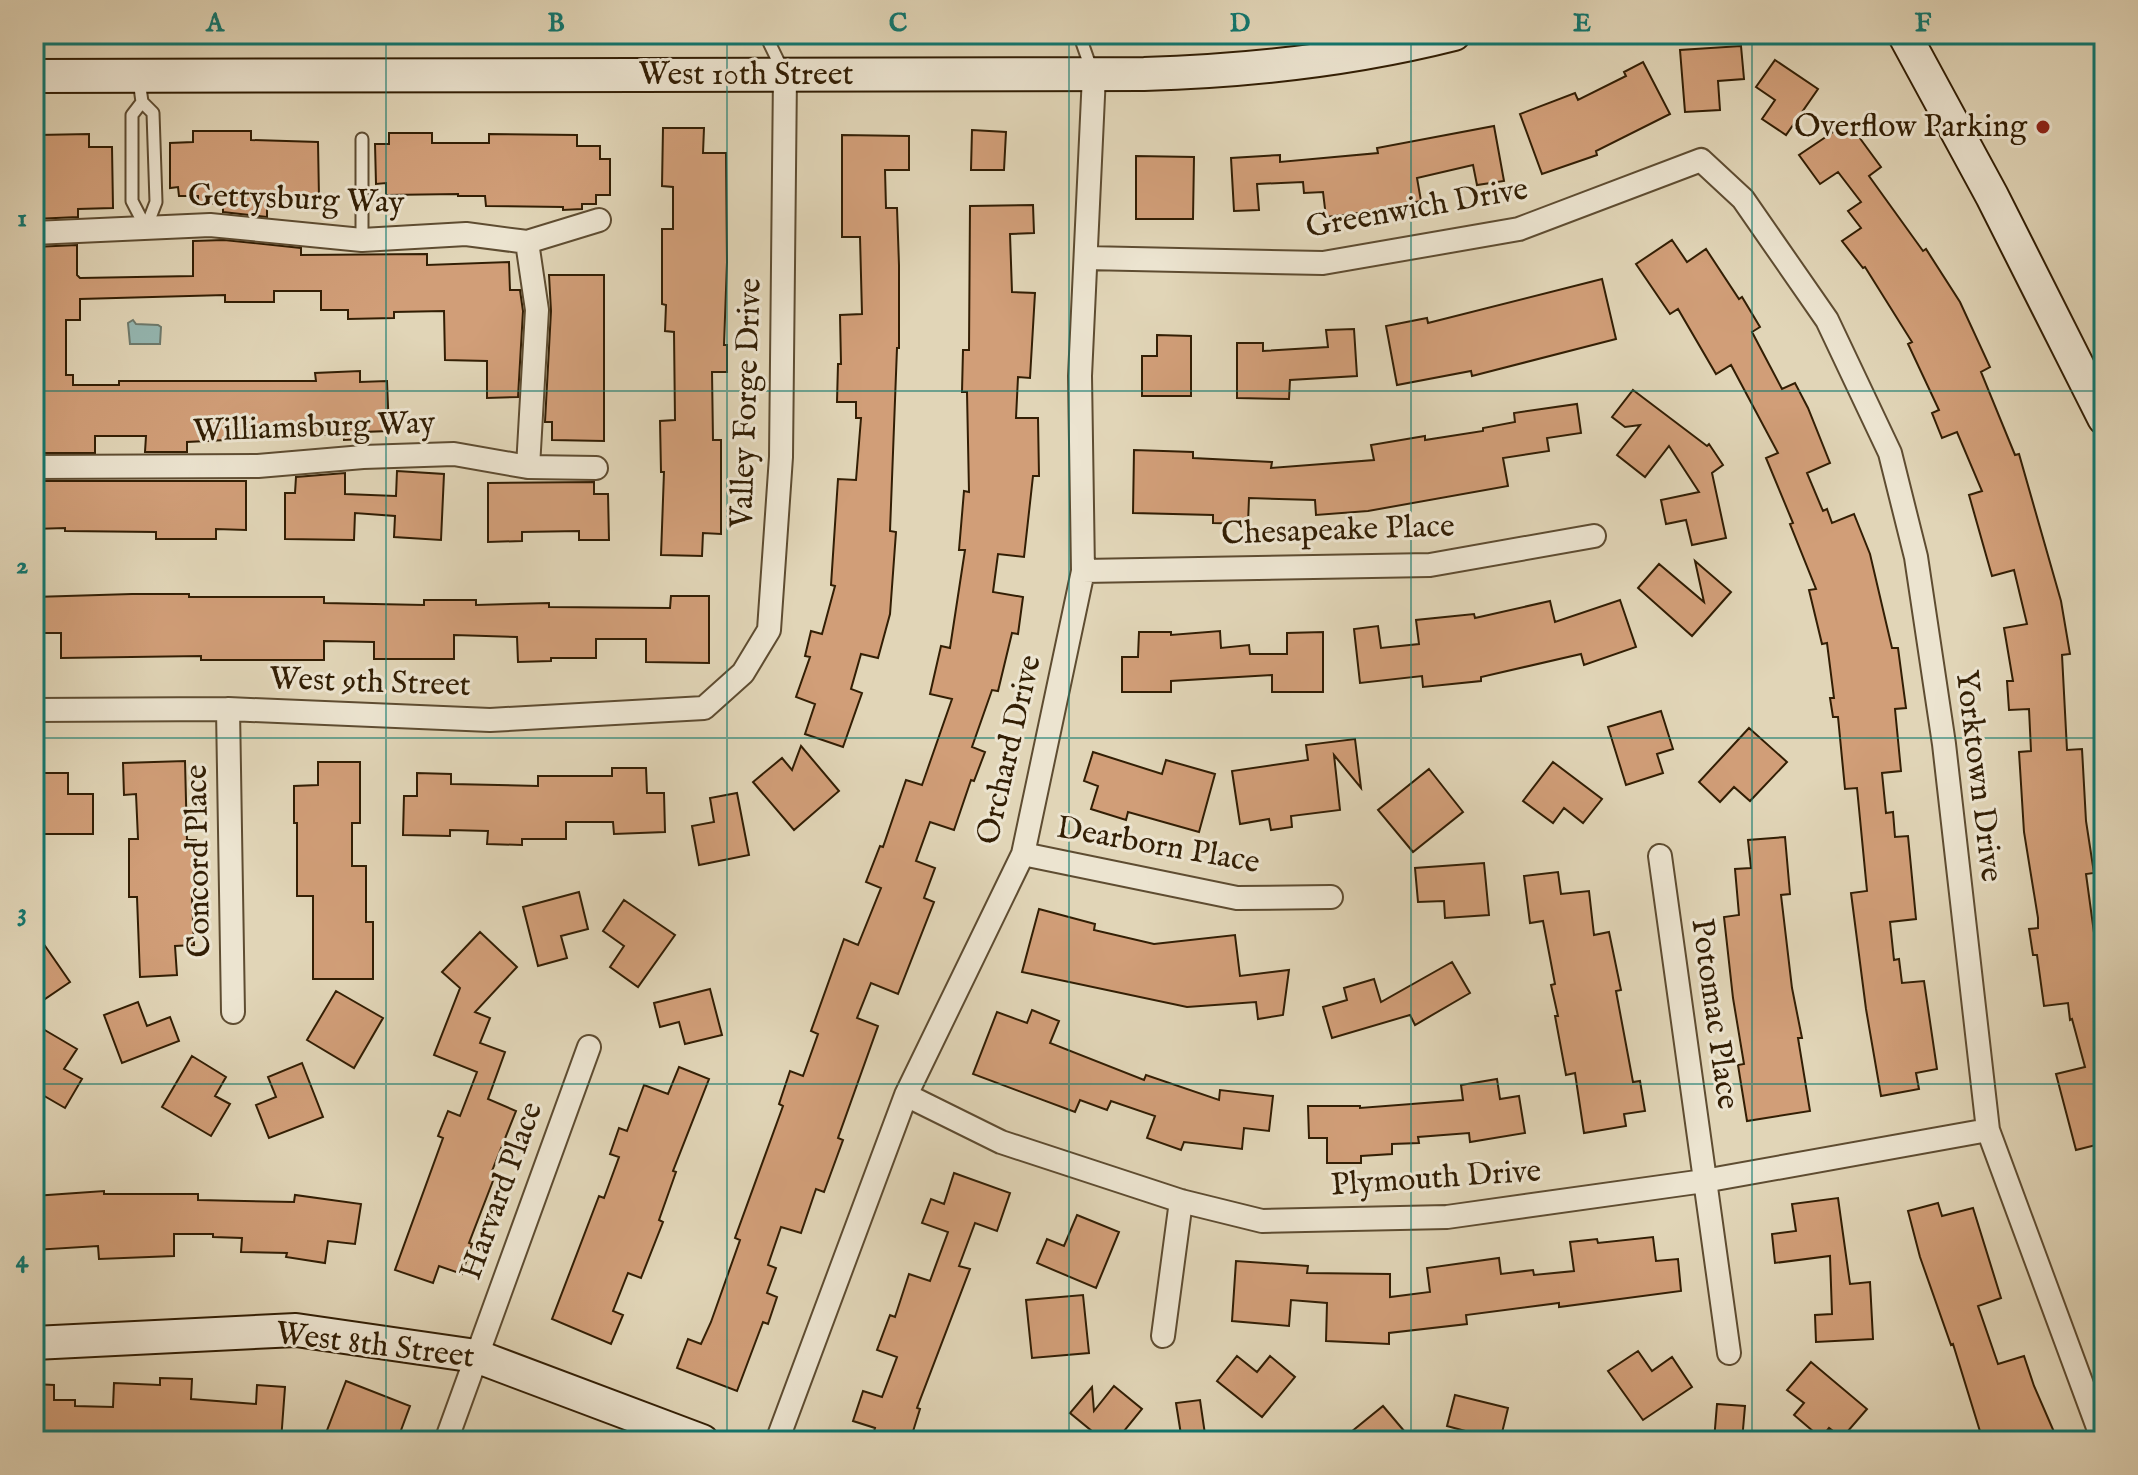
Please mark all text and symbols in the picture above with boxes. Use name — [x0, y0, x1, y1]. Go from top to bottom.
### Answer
text: A — [205, 7, 225, 40]
text: B — [547, 7, 565, 40]
text: C — [889, 7, 908, 40]
text: D — [1230, 7, 1251, 40]
text: E — [1573, 7, 1591, 40]
text: F — [1915, 7, 1932, 40]
street label: West 10th Street — [639, 55, 853, 96]
place label: Overflow Parking — [1794, 107, 2028, 148]
marker: Overflow Parking — [2034, 118, 2052, 136]
street label: Greenwich Drive — [1303, 169, 1531, 249]
street label: Gettysburg Way — [187, 176, 405, 224]
text: 1 — [17, 202, 27, 235]
street label: Valley Forge Drive — [722, 277, 772, 530]
street label: Williamsburg Way — [192, 403, 436, 453]
street label: Chesapeake Place — [1221, 506, 1455, 556]
text: 2 — [16, 549, 28, 582]
street label: Orchard Drive — [968, 651, 1052, 849]
street label: West 9th Street — [269, 659, 471, 707]
street label: Yorktown Drive — [1945, 668, 2011, 884]
street label: Concord Place — [177, 764, 221, 958]
street label: Dearborn Place — [1053, 808, 1263, 884]
text: 3 — [17, 896, 27, 929]
street label: Potomac Place — [1680, 916, 1748, 1112]
street label: Harvard Place — [451, 1096, 553, 1286]
street label: Plymouth Drive — [1330, 1151, 1542, 1207]
text: 4 — [16, 1243, 30, 1276]
street label: West 8th Street — [273, 1313, 477, 1379]

